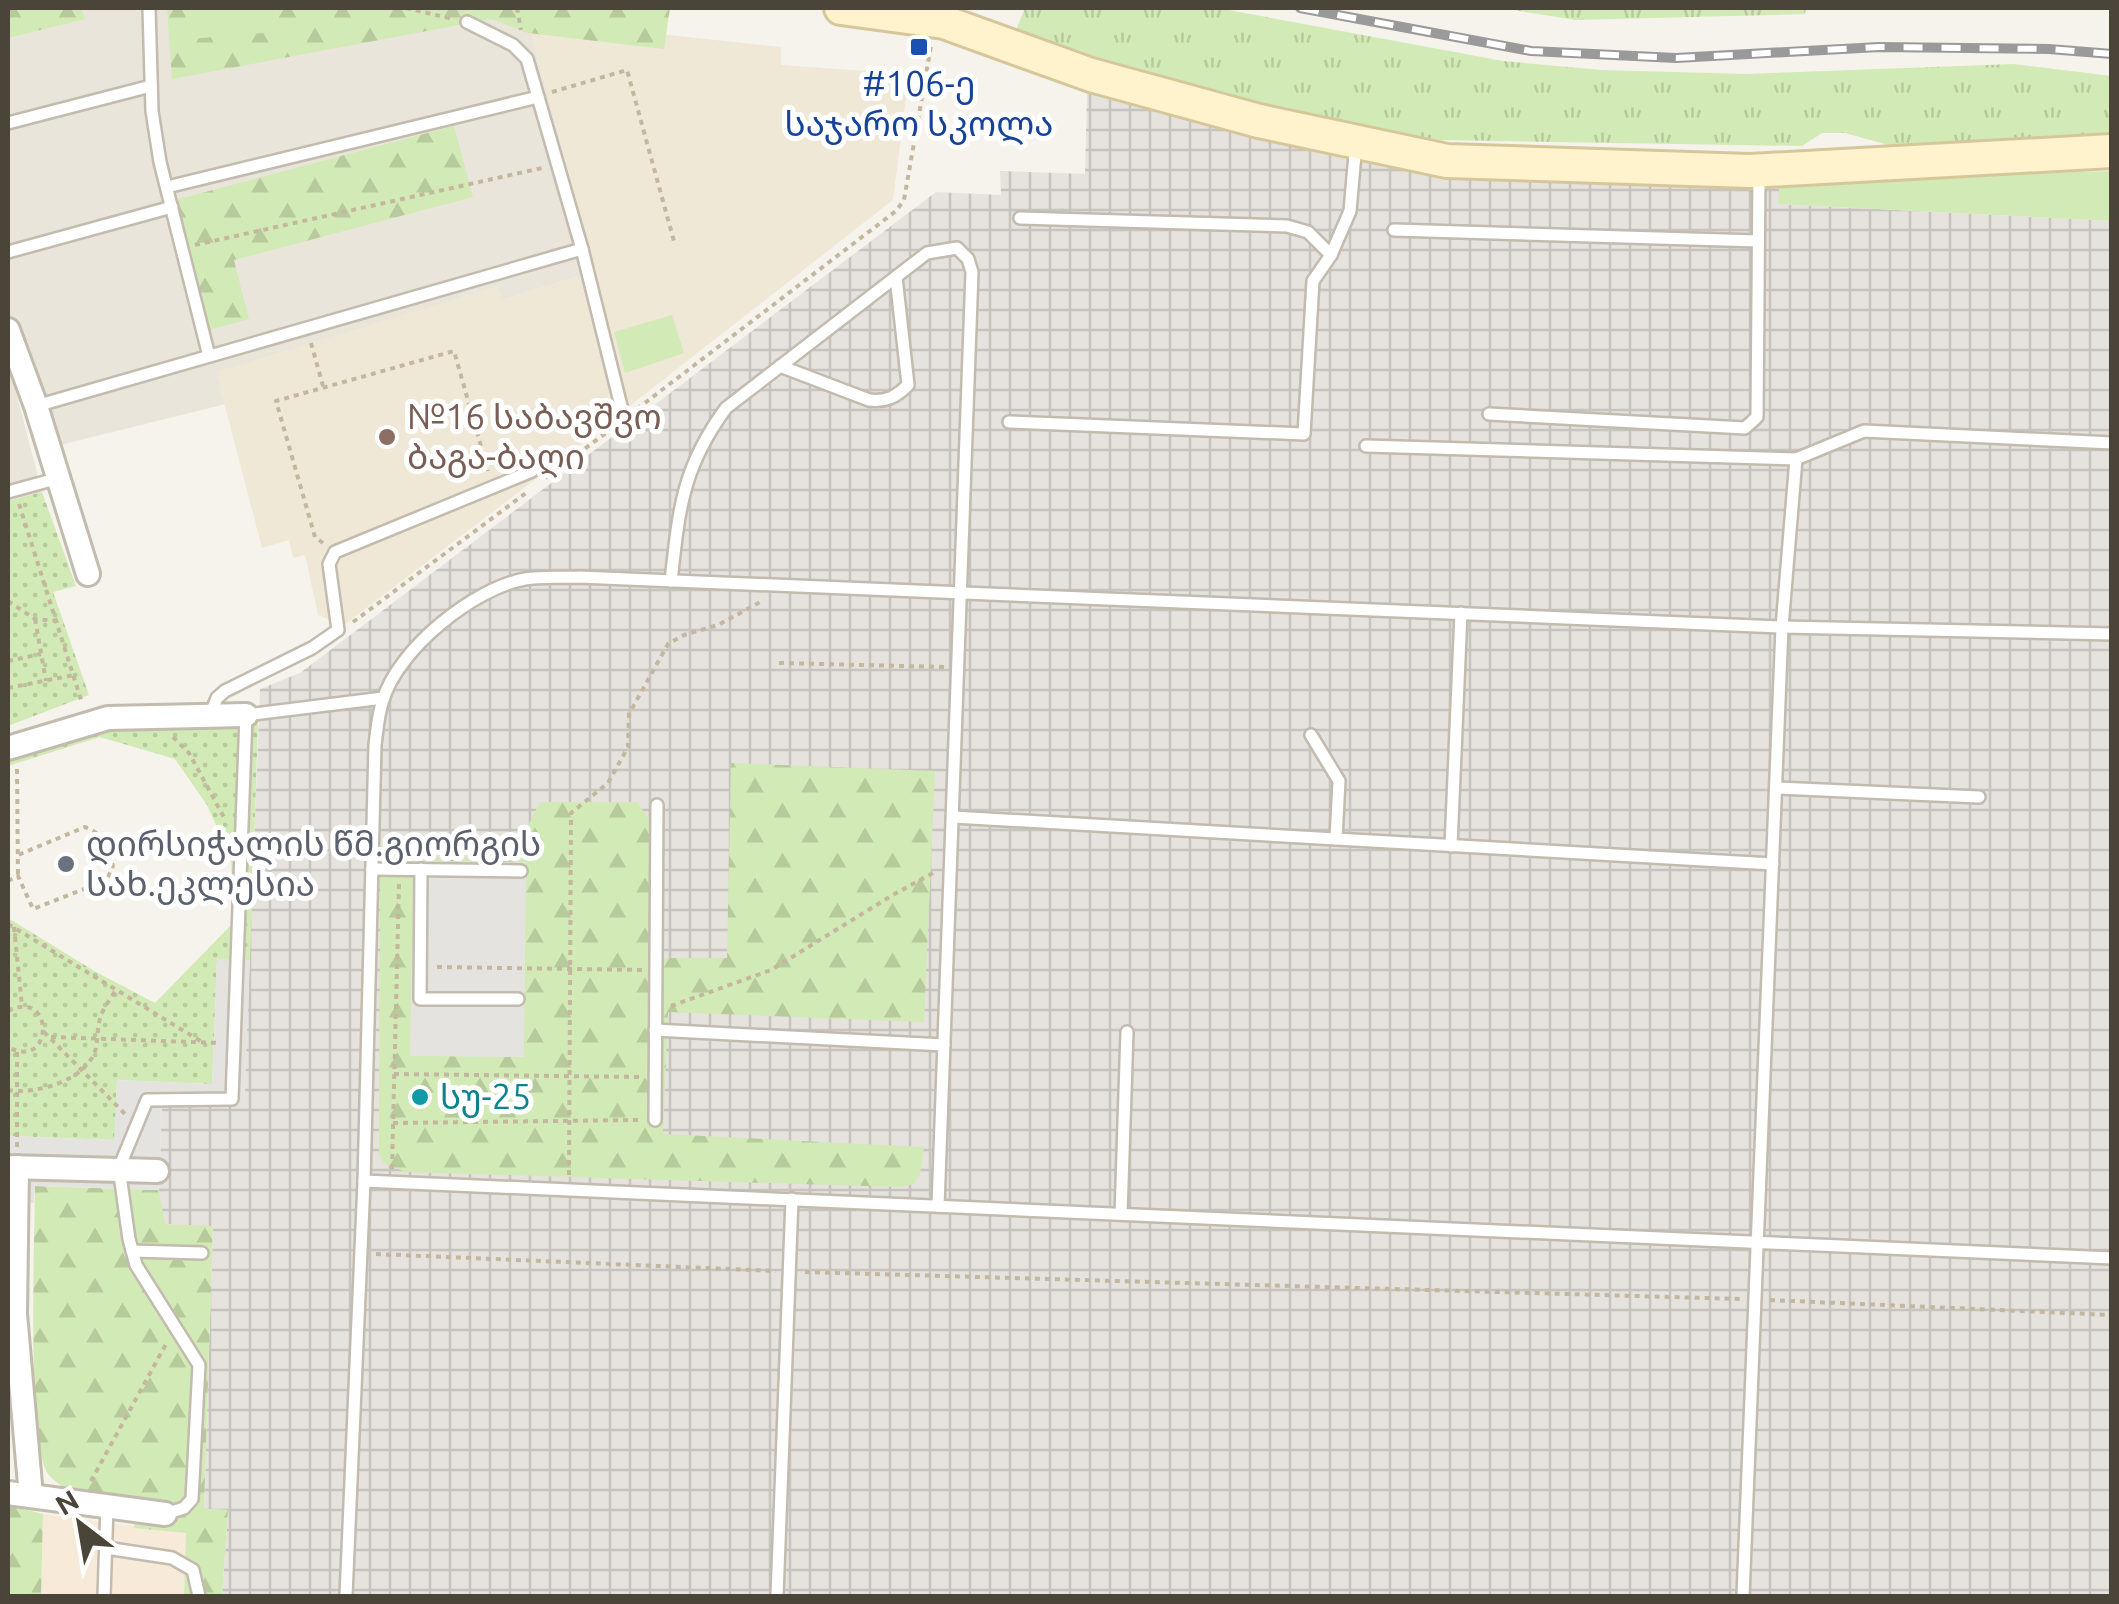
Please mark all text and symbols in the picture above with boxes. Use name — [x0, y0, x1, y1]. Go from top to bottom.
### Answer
marker: #106-ე საჯარო სკოლა — [908, 36, 930, 58]
place label: #106-ე საჯარო სკოლა — [784, 63, 1054, 145]
place label: №16 საბავშვო ბაგა-ბაღი — [407, 396, 662, 478]
marker: №16 საბავშვო ბაგა-ბაღი — [376, 426, 398, 448]
place label: დირსიჭალის წმ.გიორგის სახ.ეკლესია — [86, 823, 541, 905]
marker: დირსიჭალის წმ.გიორგის სახ.ეკლესია — [55, 853, 77, 875]
place label: სუ-25 — [440, 1076, 531, 1118]
marker: სუ-25 — [409, 1086, 431, 1108]
north arrow — [30, 1474, 130, 1574]
text: N — [50, 1483, 84, 1521]

